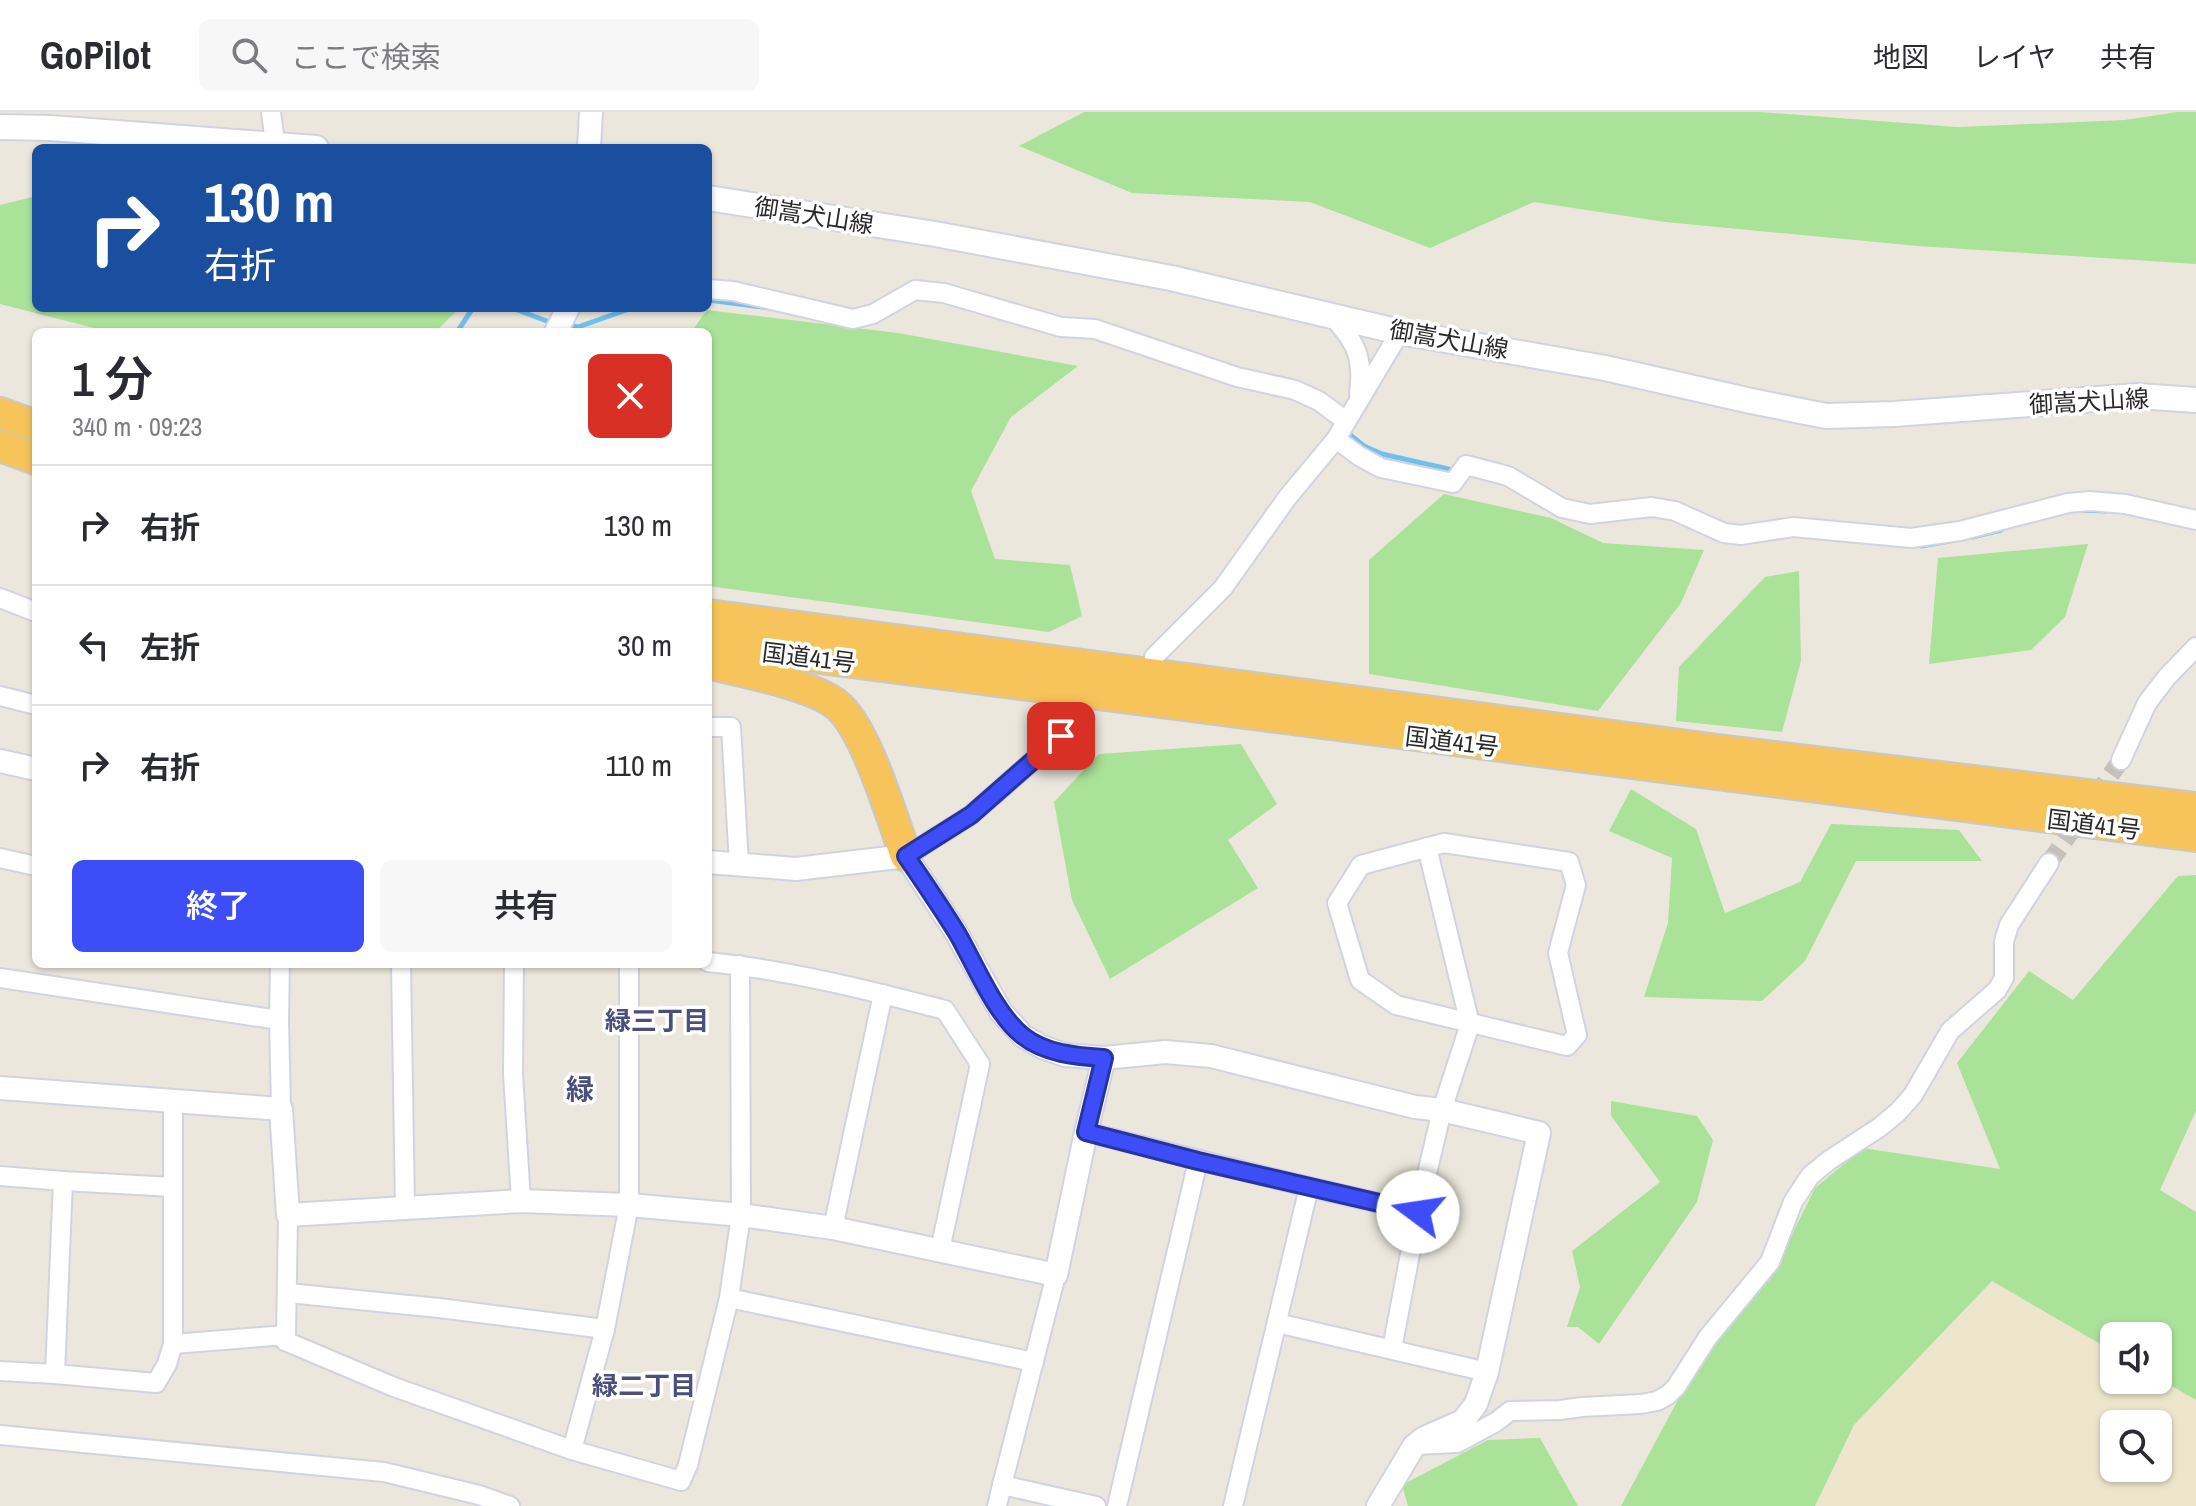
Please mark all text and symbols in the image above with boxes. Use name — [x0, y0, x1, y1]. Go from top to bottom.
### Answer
search box — [199, 19, 759, 91]
text: GoPilot — [40, 30, 151, 81]
icon: search — [227, 33, 271, 77]
text: ここで検索 — [291, 37, 441, 77]
text: 地図 — [1873, 38, 1929, 76]
text: レイヤ — [1973, 38, 2056, 76]
text: 共有 — [2100, 38, 2156, 76]
text: 130 m — [204, 164, 334, 239]
icon: right — [72, 176, 176, 280]
street label: 御嵩犬山線 — [752, 190, 876, 240]
text: 右折 — [204, 241, 276, 289]
street label: 御嵩犬山線 — [1387, 313, 1511, 365]
text: 1 分 — [72, 346, 153, 411]
button: close — [588, 354, 672, 438]
street label: 御嵩犬山線 — [2028, 382, 2150, 420]
text: 340 m · 09:23 — [72, 409, 202, 444]
icon: right — [72, 503, 116, 547]
text: 130 m — [604, 505, 672, 545]
text: 右折 — [140, 507, 200, 547]
icon: left — [72, 623, 116, 667]
text: 30 m — [617, 625, 672, 665]
text: 左折 — [140, 627, 200, 667]
street label: 国道41号 — [760, 635, 858, 679]
pin — [1027, 702, 1095, 770]
icon: arrive — [1039, 714, 1083, 758]
street label: 国道41号 — [1403, 719, 1501, 763]
icon: right — [72, 743, 116, 787]
text: 110 m — [605, 745, 672, 785]
text: 右折 — [140, 747, 200, 787]
street label: 国道41号 — [2045, 802, 2143, 846]
button: 終了 — [72, 860, 364, 952]
button: 共有 — [380, 860, 672, 952]
district label: 緑三丁目 — [605, 1003, 709, 1038]
district label: 緑 — [566, 1070, 594, 1108]
position arrow — [1376, 1170, 1460, 1254]
map controls — [2100, 1322, 2172, 1482]
button: sound — [2100, 1322, 2172, 1394]
district label: 緑二丁目 — [592, 1368, 696, 1403]
button: search — [2100, 1410, 2172, 1482]

